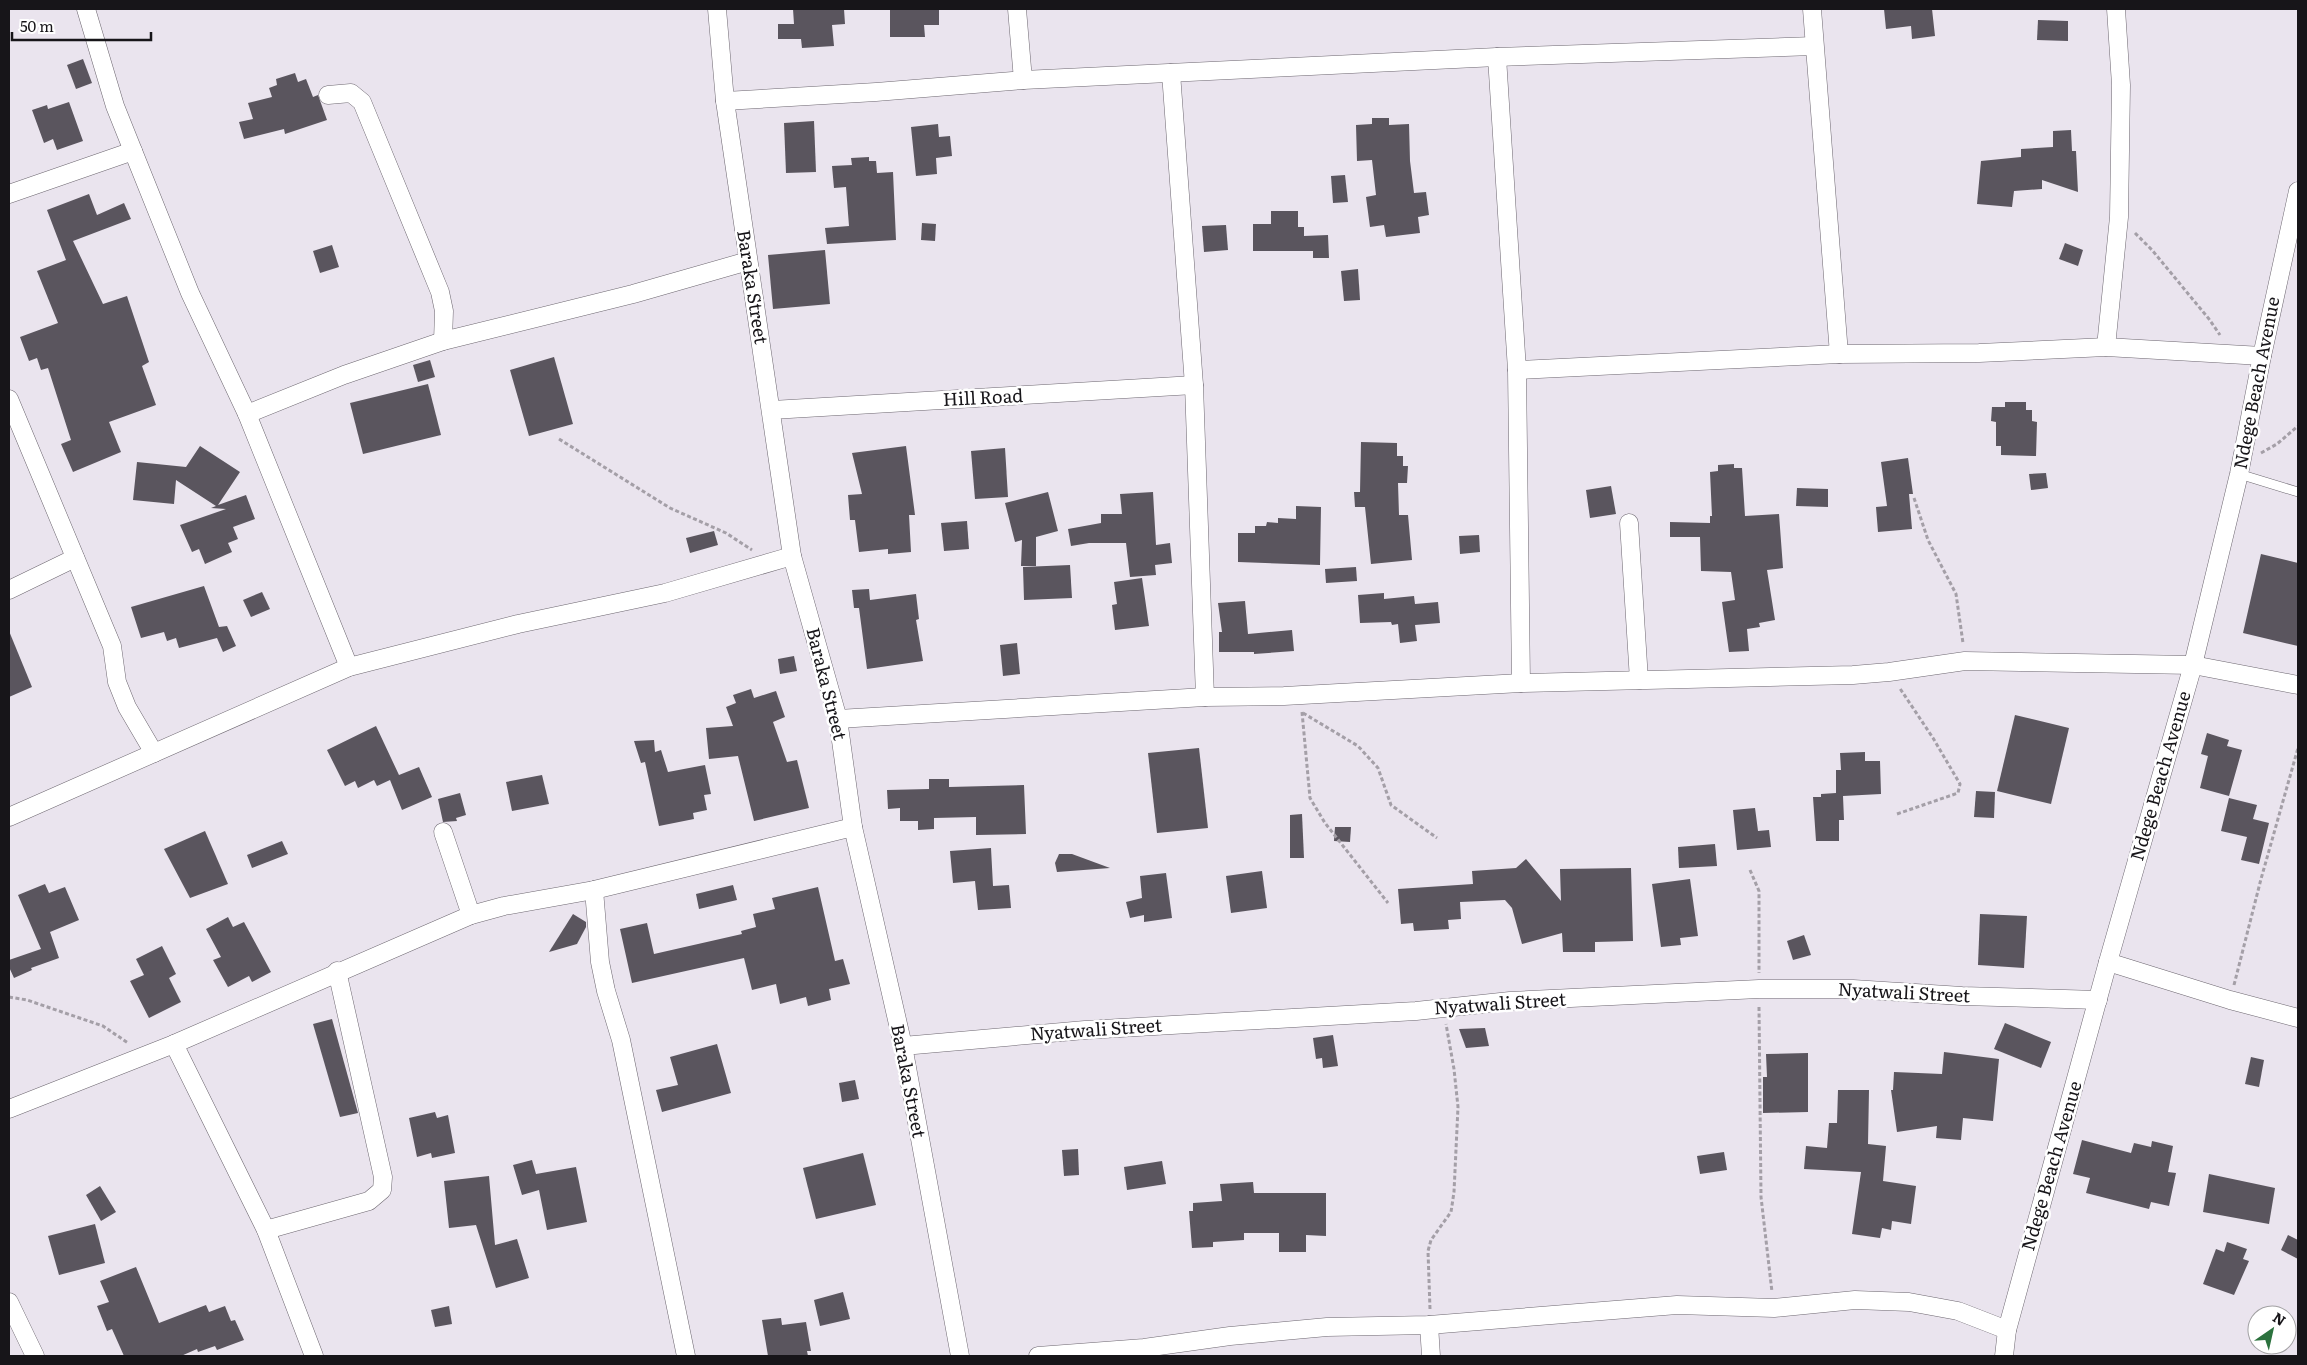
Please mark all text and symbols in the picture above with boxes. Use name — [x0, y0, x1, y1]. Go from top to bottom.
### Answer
scale bar — [12, 10, 151, 42]
text: 50 m — [20, 14, 54, 37]
street label: Baraka Street — [731, 228, 776, 347]
street label: Ndege Beach Avenue — [2226, 294, 2286, 471]
street label: Hill Road — [942, 381, 1024, 412]
street label: Baraka Street — [800, 624, 855, 744]
street label: Ndege Beach Avenue — [2122, 688, 2197, 864]
street label: Nyatwali Street — [1837, 975, 1972, 1008]
street label: Nyatwali Street — [1433, 984, 1568, 1021]
street label: Nyatwali Street — [1029, 1010, 1164, 1047]
street label: Baraka Street — [885, 1022, 934, 1141]
street label: Ndege Beach Avenue — [2013, 1078, 2088, 1254]
north arrow — [2247, 1305, 2297, 1355]
text: N — [2269, 1307, 2290, 1330]

